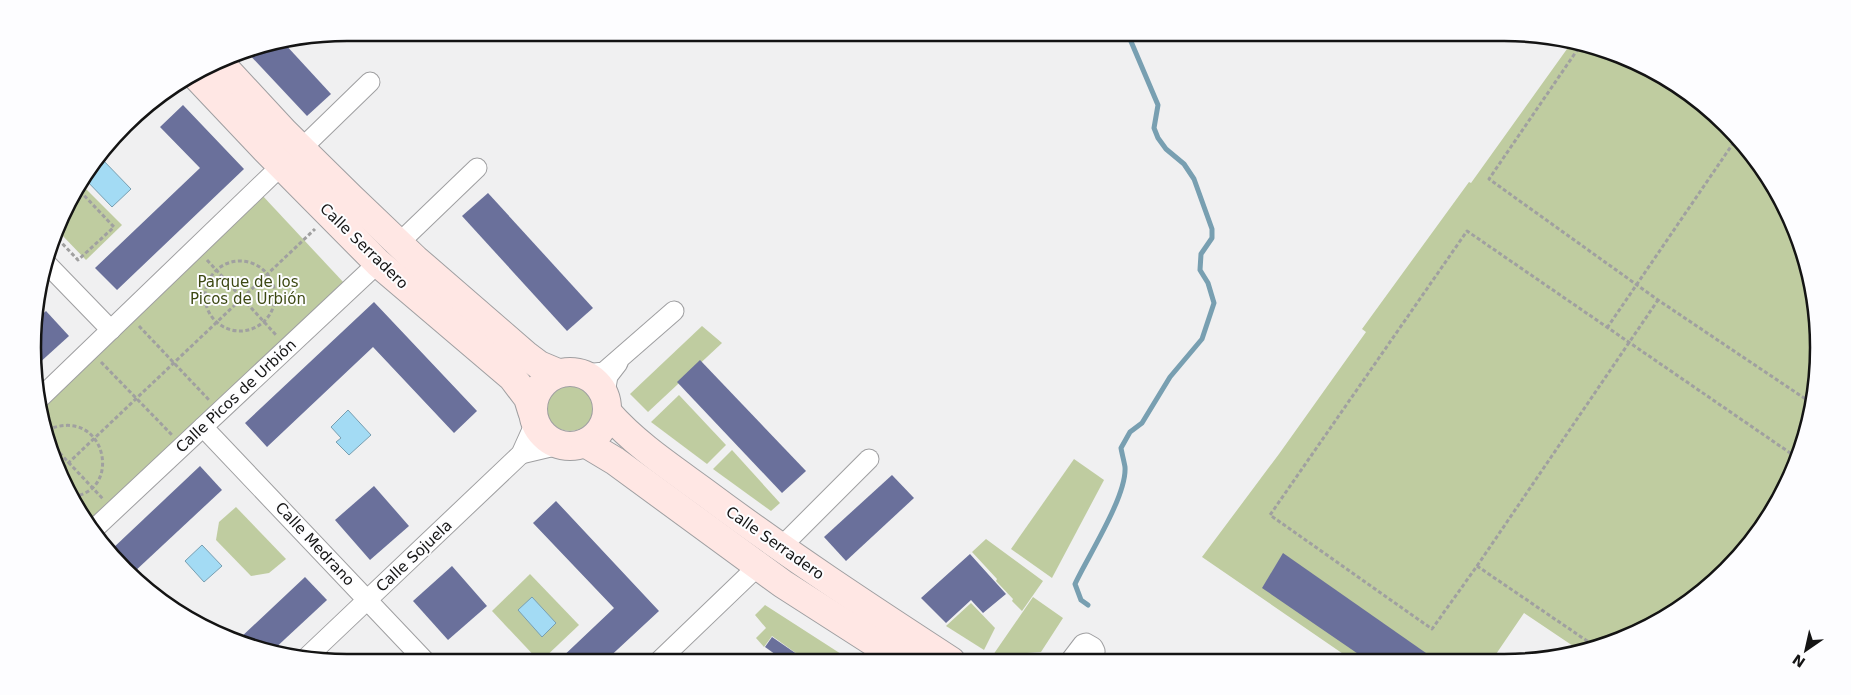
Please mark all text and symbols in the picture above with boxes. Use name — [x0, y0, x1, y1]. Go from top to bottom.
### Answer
street label: Calle Serradero — [316, 199, 412, 293]
park label: Parque de los Picos de Urbión — [190, 273, 306, 308]
street label: Calle Picos de Urbión — [172, 336, 300, 456]
street label: Calle Medrano — [272, 498, 358, 590]
street label: Calle Serradero — [722, 502, 828, 584]
street label: Calle Sojuela — [372, 516, 456, 596]
north arrow — [1781, 625, 1831, 675]
text: N — [1789, 651, 1808, 671]

